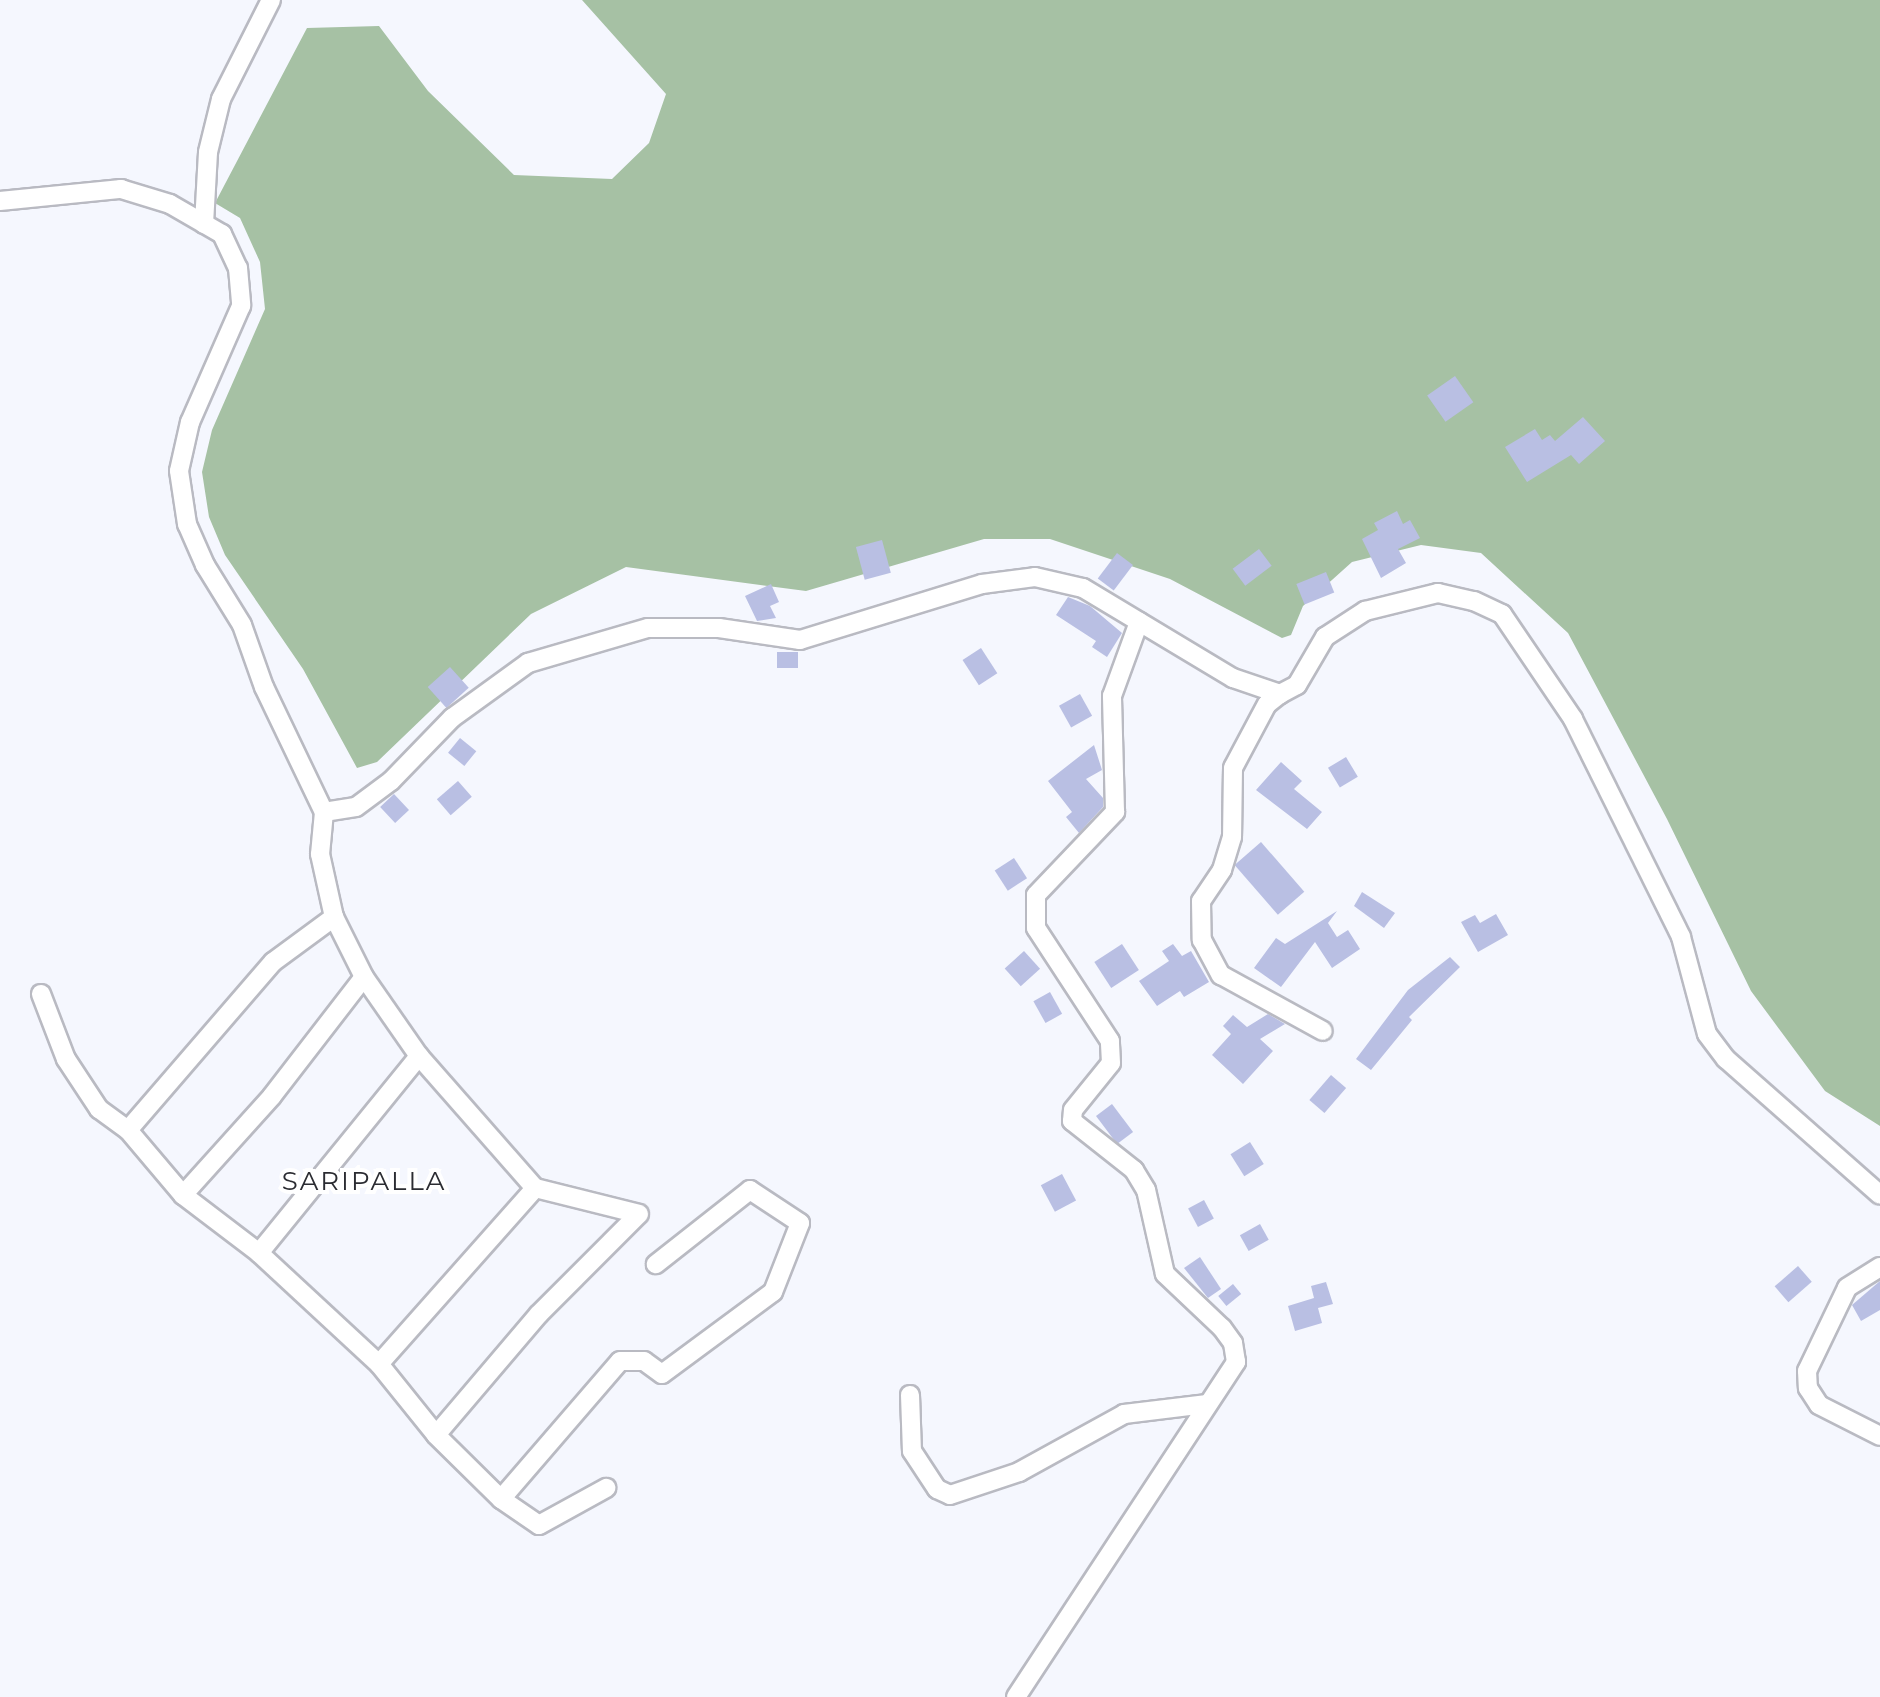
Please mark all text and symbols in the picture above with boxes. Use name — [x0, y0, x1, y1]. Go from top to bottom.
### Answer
district label: SARIPALLA — [282, 1166, 446, 1198]

